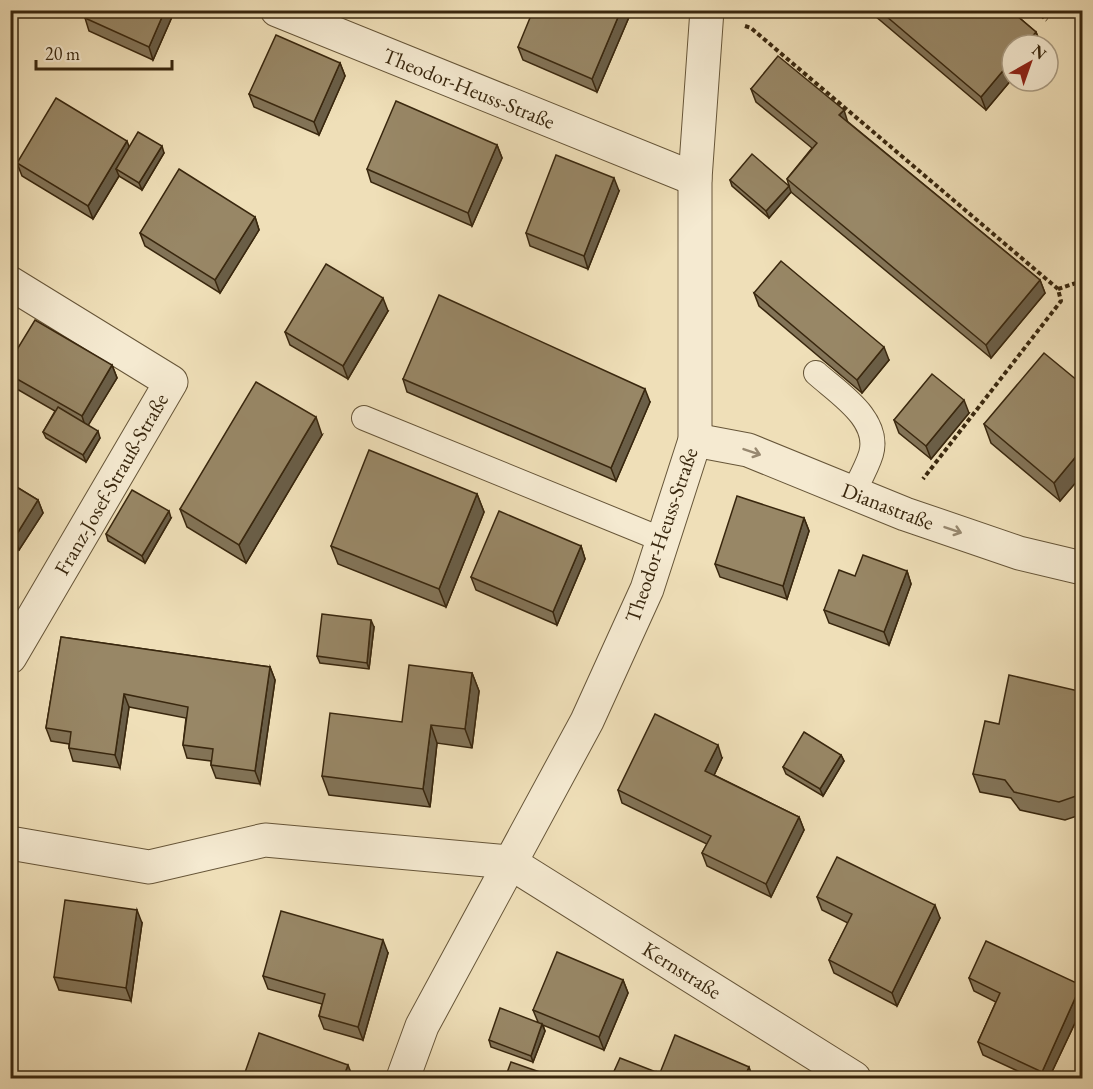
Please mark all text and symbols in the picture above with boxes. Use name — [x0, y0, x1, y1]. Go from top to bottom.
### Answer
scale bar — [36, 33, 172, 71]
north arrow — [1000, 33, 1060, 93]
text: N — [1028, 40, 1051, 64]
street label: Theodor-Heuss-Straße — [379, 41, 559, 135]
text: 20 m — [45, 42, 80, 65]
street label: Franz-Josef-Strauß-Straße — [48, 388, 174, 580]
street label: Theodor-Heuss-Straße — [618, 444, 704, 626]
one-way arrow — [742, 447, 761, 458]
street label: Dianastraße — [838, 476, 938, 536]
one-way arrow — [943, 526, 962, 537]
street label: Kernstraße — [637, 935, 727, 1005]

